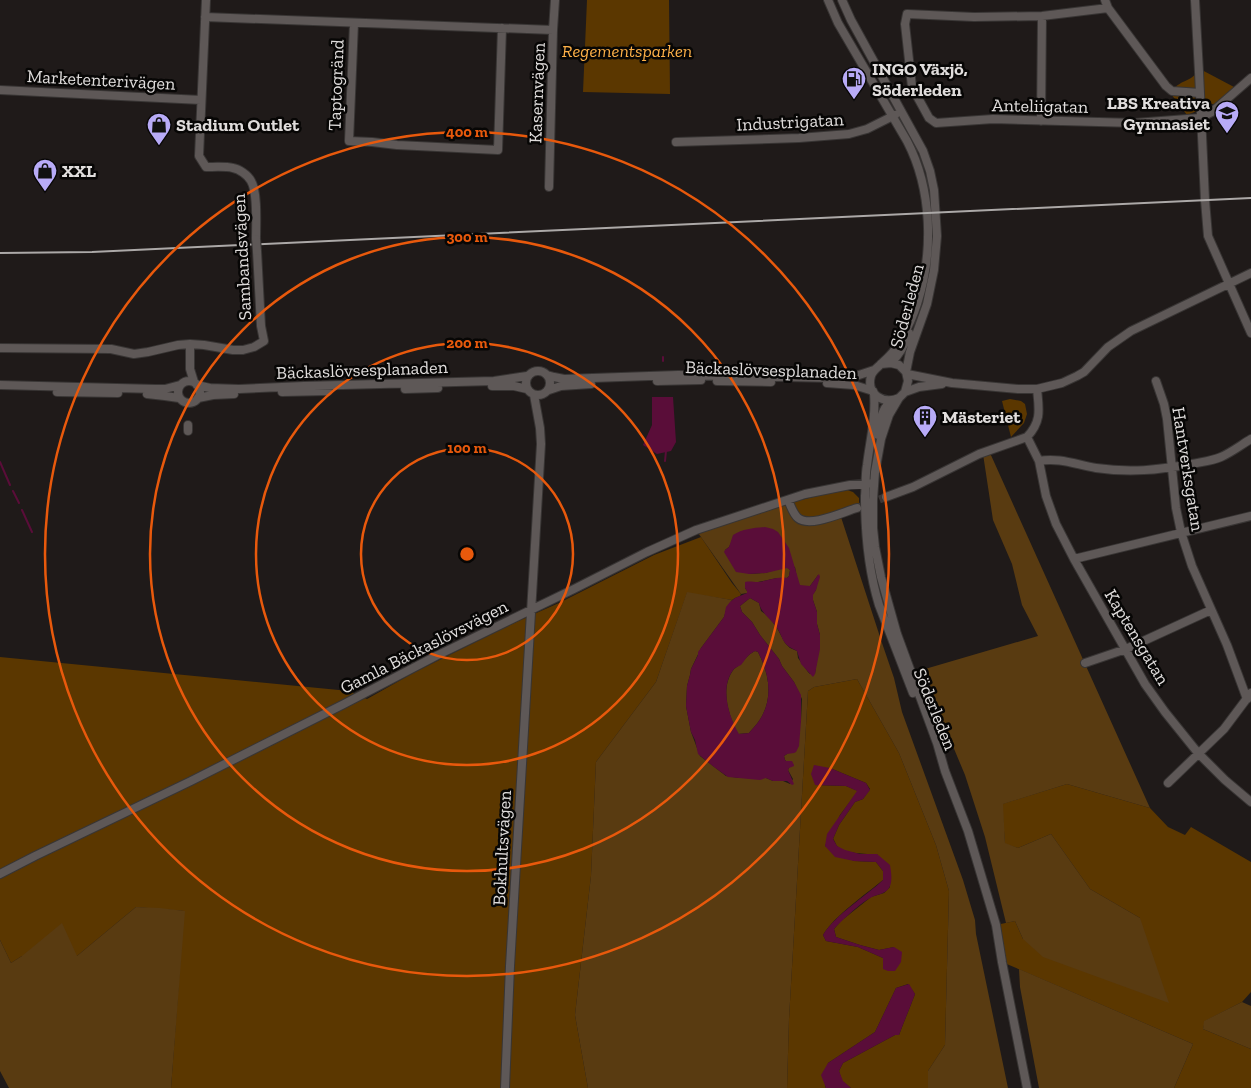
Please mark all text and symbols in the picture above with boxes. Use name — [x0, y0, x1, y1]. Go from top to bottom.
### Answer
street label: Taptogränd — [323, 39, 349, 131]
park label: Regementsparken — [562, 40, 692, 62]
street label: Kasernvägen — [524, 42, 550, 144]
place label: INGO Växjö, Söderleden — [872, 58, 968, 101]
street label: Marketenterivägen — [26, 65, 177, 95]
fuel station icon: INGO Växjö, Söderleden — [841, 66, 867, 100]
place label: LBS Kreativa Gymnasiet — [1107, 92, 1211, 135]
street label: Anteliigatan — [992, 94, 1089, 118]
school or university icon: LBS Kreativa Gymnasiet — [1214, 100, 1240, 134]
street label: Industrigatan — [736, 108, 845, 136]
shop icon: Stadium Outlet — [146, 112, 172, 146]
place label: Stadium Outlet — [176, 114, 300, 136]
text: 400 m — [446, 123, 488, 141]
shop icon: XXL — [32, 158, 58, 192]
place label: XXL — [62, 160, 96, 182]
street label: Sambandsvägen — [228, 192, 256, 321]
text: 300 m — [446, 228, 488, 246]
street label: Söderleden — [885, 261, 929, 351]
text: 200 m — [446, 334, 488, 352]
street label: Bäckaslövsesplanaden — [276, 356, 449, 384]
street label: Bäckaslövsesplanaden — [685, 356, 858, 384]
building icon: Mästeriet — [912, 404, 938, 438]
street label: Hantverksgatan — [1167, 405, 1209, 533]
place label: Mästeriet — [942, 406, 1021, 428]
text: 100 m — [447, 439, 487, 457]
centre of rings — [458, 545, 476, 563]
street label: Kaptensgatan — [1100, 585, 1175, 689]
street label: Gamla Bäckaslövsvägen — [337, 595, 512, 699]
street label: Söderleden — [909, 665, 962, 754]
street label: Bokhultsvägen — [488, 789, 516, 906]

